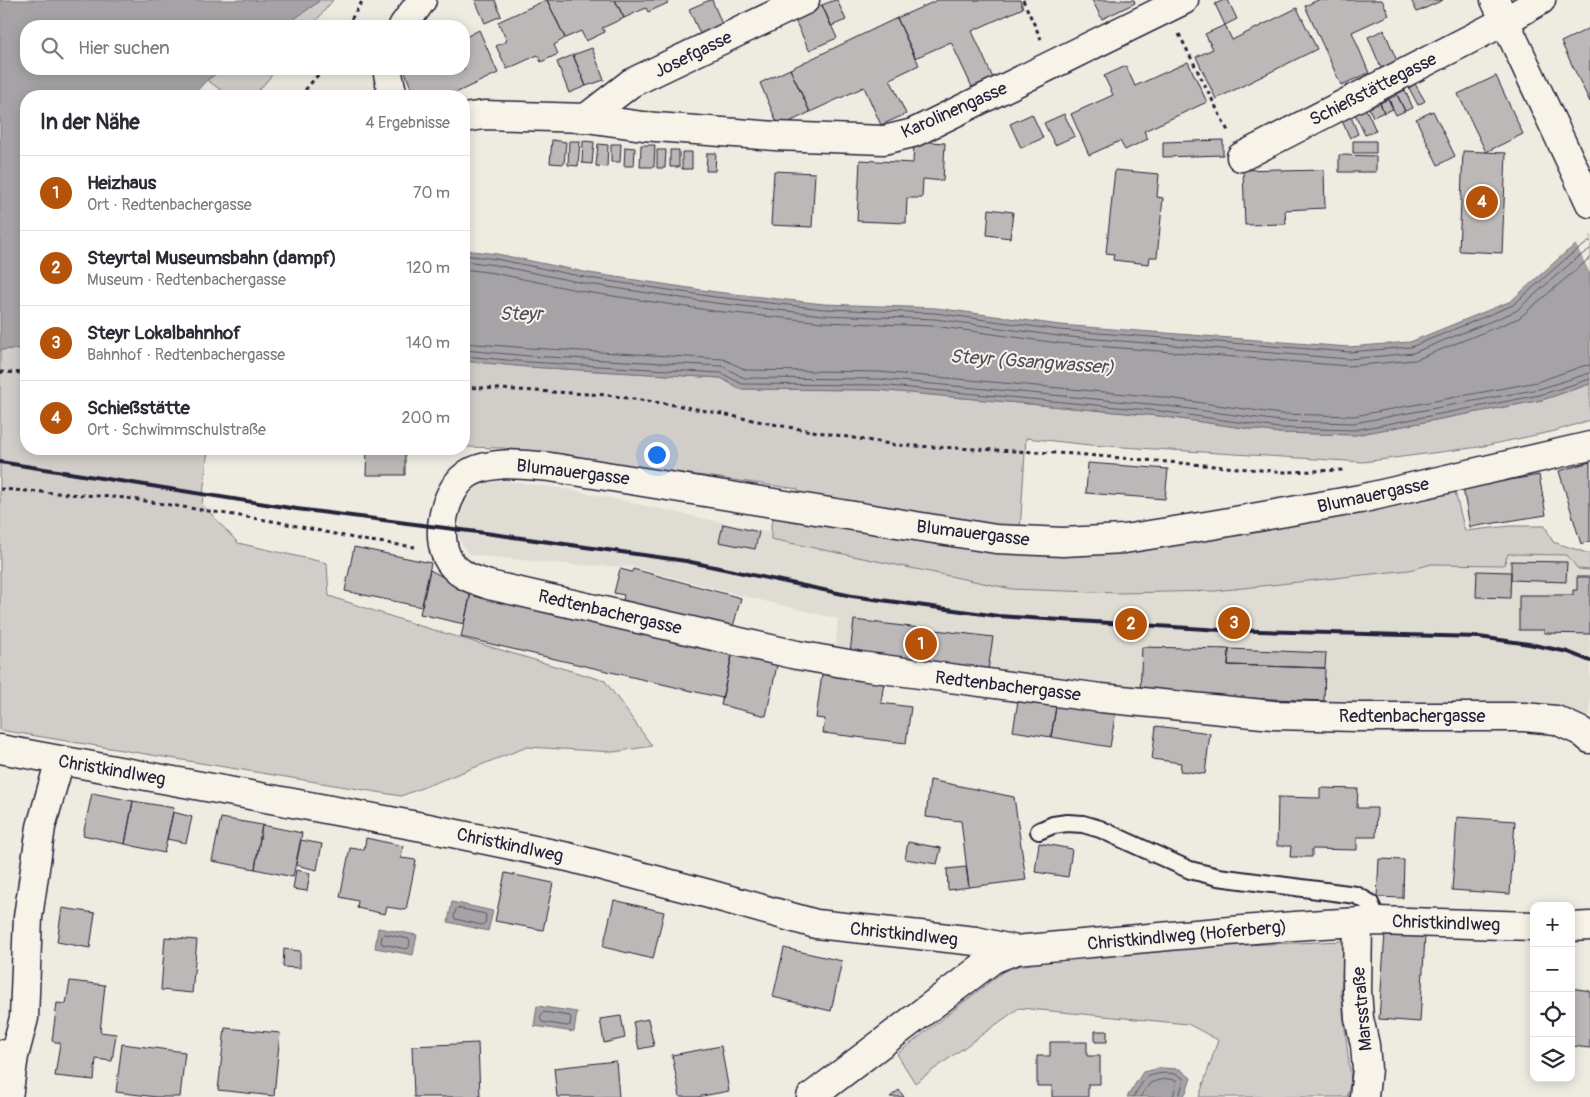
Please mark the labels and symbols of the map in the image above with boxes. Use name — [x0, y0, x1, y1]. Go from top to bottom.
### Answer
street label: Josefgasse — [651, 26, 736, 83]
street label: Schießstättegasse — [1306, 47, 1441, 131]
street label: Karolinengasse — [898, 77, 1011, 144]
pin: 4 — [1466, 183, 1498, 221]
water label: Steyr — [500, 302, 545, 326]
water label: Steyr (Gsangwasser) — [949, 344, 1115, 380]
your location — [644, 442, 670, 468]
street label: Blumauergasse — [515, 454, 631, 491]
street label: Blumauergasse — [1315, 472, 1431, 519]
street label: Blumauergasse — [915, 515, 1031, 552]
street label: Redtenbachergasse — [536, 585, 684, 640]
pin: 3 — [1218, 604, 1250, 642]
pin: 2 — [1115, 605, 1147, 643]
pin: 1 — [905, 625, 937, 663]
street label: Redtenbachergasse — [934, 666, 1082, 707]
street label: Redtenbachergasse — [1339, 705, 1485, 728]
street label: Christkindlweg — [57, 750, 167, 791]
street label: Christkindlweg — [454, 823, 565, 868]
street label: Christkindlweg — [1391, 910, 1501, 937]
street label: Christkindlweg (Hoferberg) — [1086, 915, 1288, 956]
street label: Christkindlweg — [849, 917, 959, 952]
street label: Marsstraße — [1347, 966, 1378, 1052]

